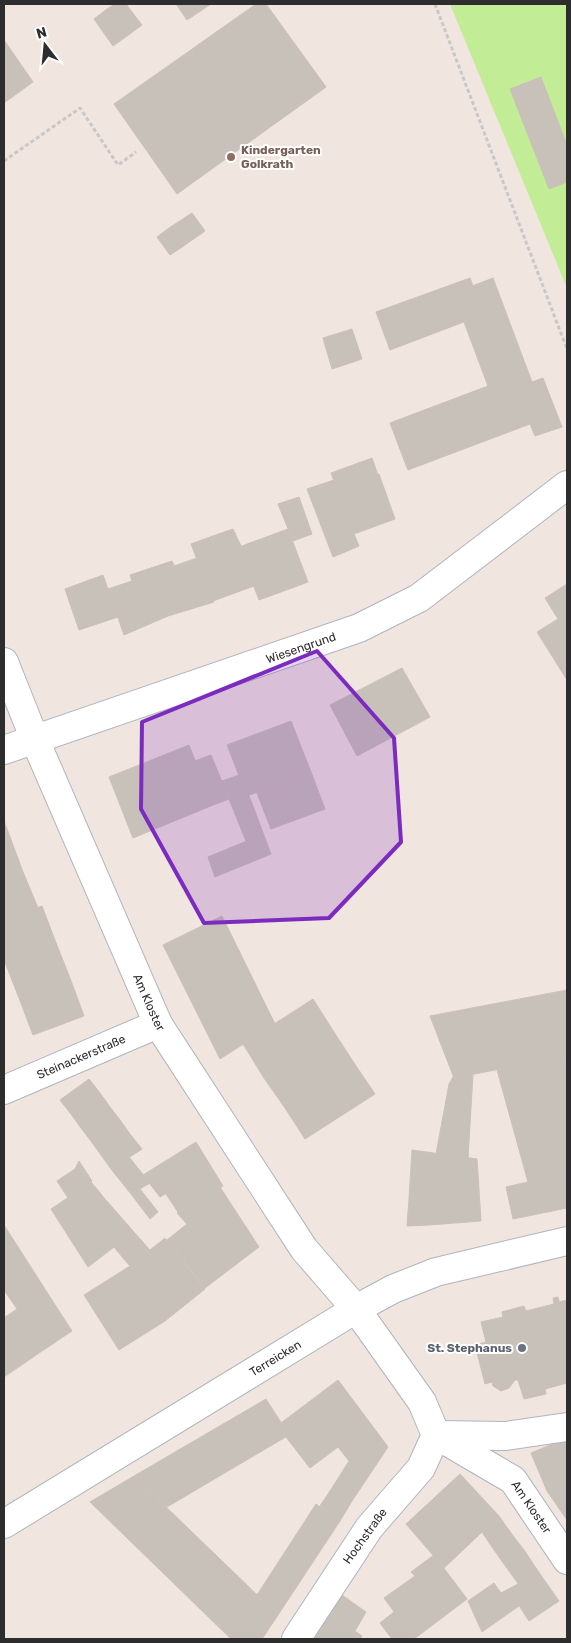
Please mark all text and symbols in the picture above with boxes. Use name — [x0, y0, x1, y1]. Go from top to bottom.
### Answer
north arrow — [20, 20, 70, 70]
text: N — [34, 23, 49, 43]
place label: Kindergarten Golkrath — [241, 143, 321, 171]
marker: Kindergarten Golkrath — [225, 151, 237, 163]
street label: Wiesengrund — [264, 629, 338, 666]
street label: Am Kloster — [130, 972, 168, 1034]
street label: Steinackerstraße — [35, 1032, 128, 1082]
street label: Terreicken — [247, 1337, 304, 1379]
place label: St. Stephanus — [427, 1341, 512, 1355]
marker: St. Stephanus — [516, 1342, 528, 1354]
street label: Am Kloster — [509, 1478, 554, 1537]
street label: Hochstraße — [340, 1505, 390, 1566]

